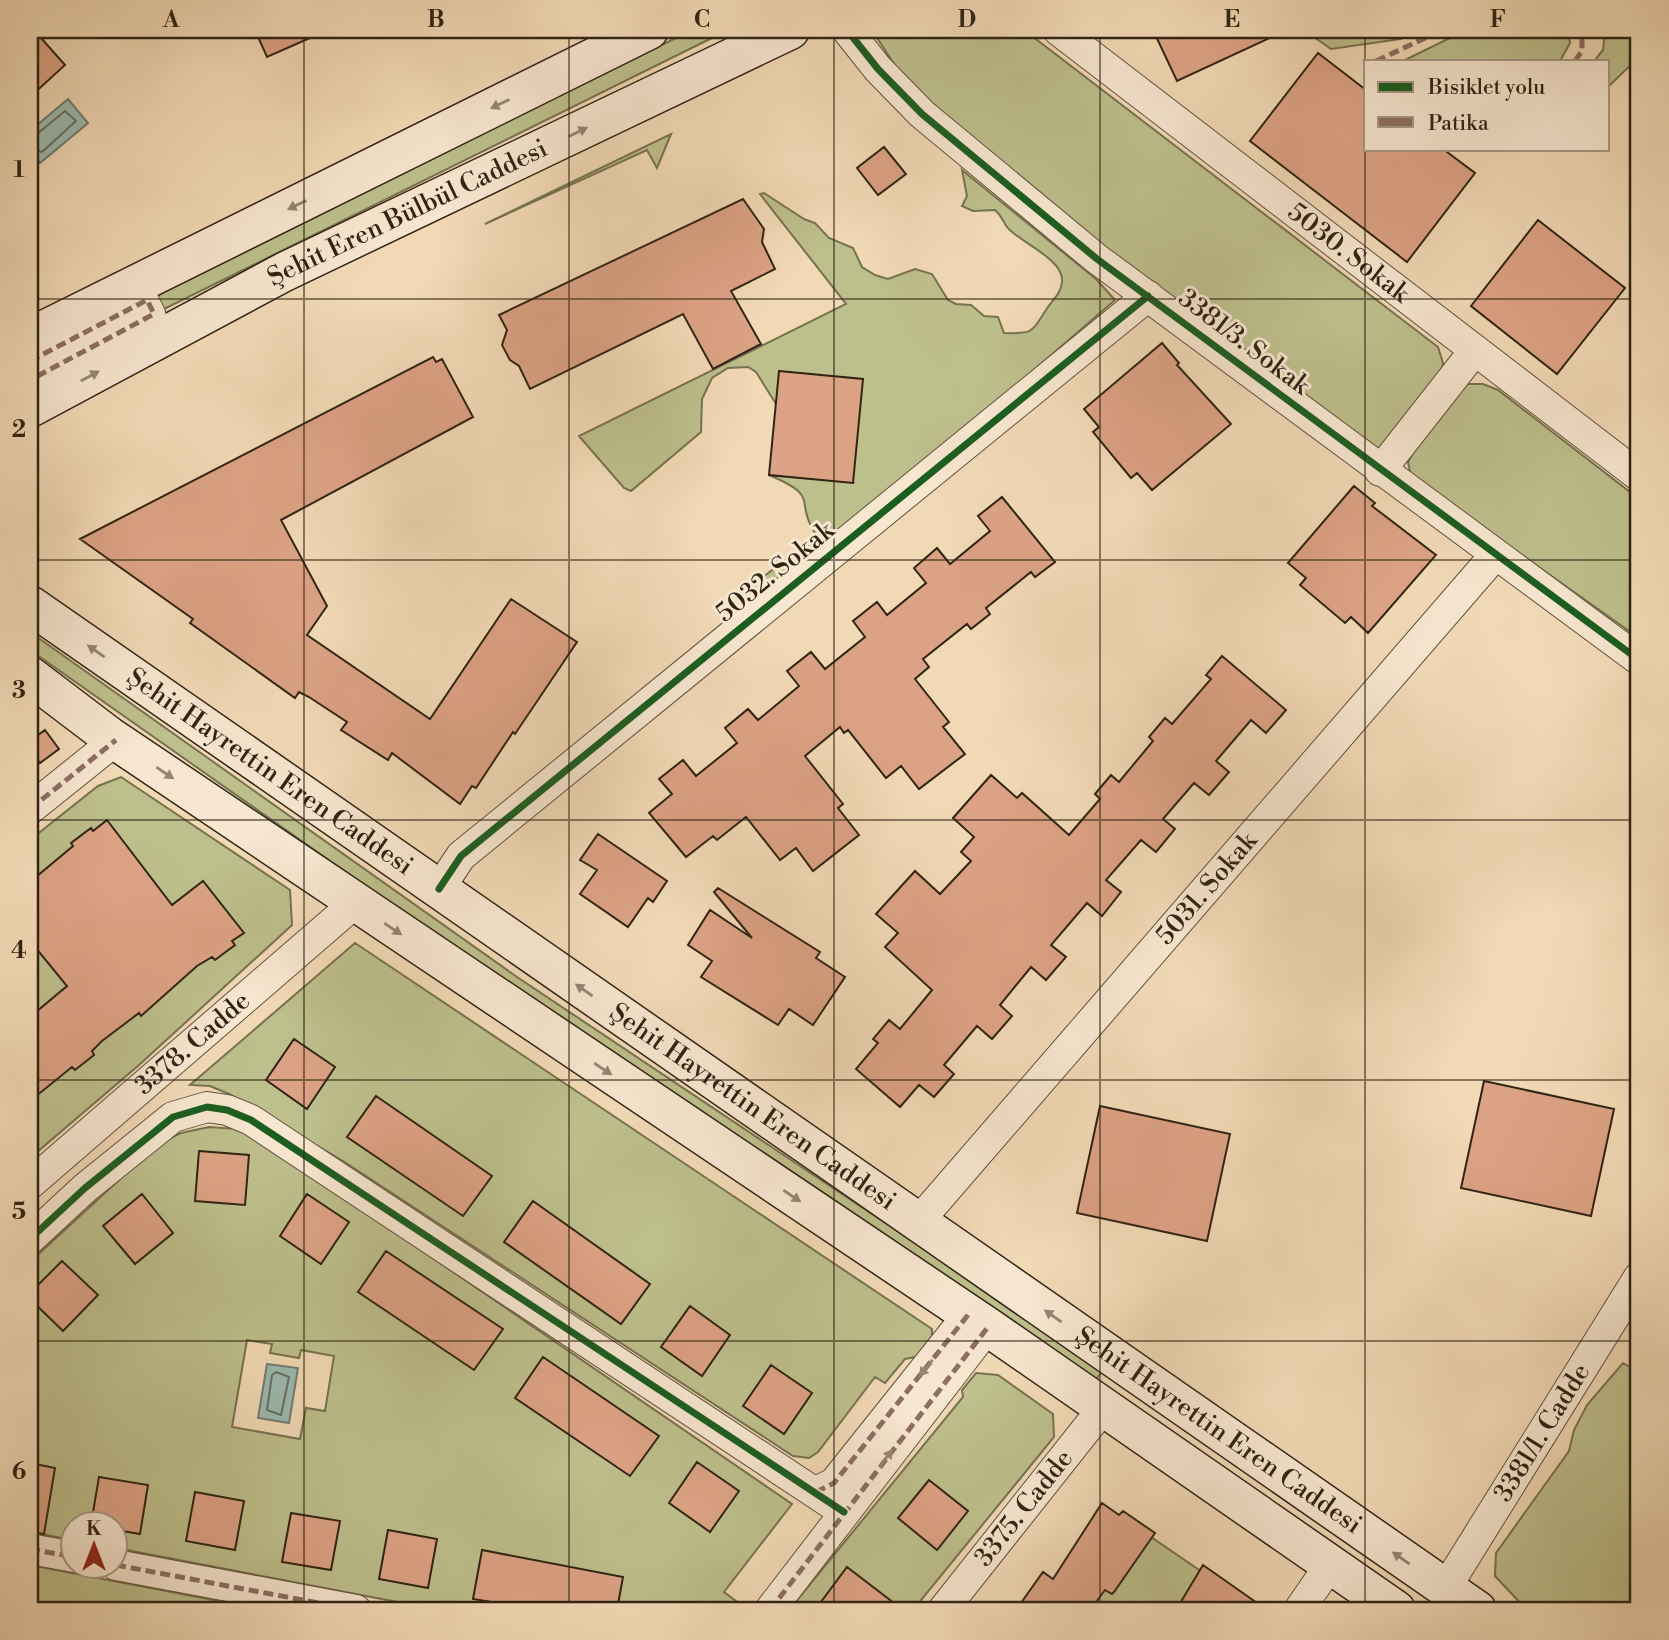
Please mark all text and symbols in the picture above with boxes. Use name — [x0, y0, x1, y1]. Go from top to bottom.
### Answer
text: A — [162, 6, 180, 34]
text: B — [427, 6, 445, 34]
text: C — [694, 6, 710, 34]
text: D — [958, 6, 976, 34]
text: E — [1224, 6, 1240, 34]
text: F — [1490, 6, 1506, 34]
legend — [1364, 60, 1610, 150]
text: Bisiklet yolu — [1427, 75, 1545, 101]
one-way arrow — [490, 97, 510, 109]
text: Patika — [1428, 111, 1489, 137]
one-way arrow — [568, 126, 588, 138]
street label: Şehit Eren Bülbül Caddesi — [262, 132, 553, 294]
text: 1 — [13, 156, 25, 184]
street label: 5030. Sokak — [1281, 196, 1417, 311]
one-way arrow — [287, 199, 307, 210]
street label: 3381/3. Sokak — [1172, 282, 1317, 403]
one-way arrow — [80, 370, 100, 382]
text: 2 — [12, 416, 26, 444]
street label: 5032. Sokak — [710, 514, 842, 629]
one-way arrow — [87, 644, 105, 658]
street label: Şehit Hayrettin Eren Caddesi — [120, 661, 419, 882]
text: 3 — [12, 677, 26, 705]
one-way arrow — [156, 766, 174, 780]
street label: 5031. Sokak — [1149, 824, 1265, 951]
one-way arrow — [384, 922, 402, 936]
text: 4 — [11, 937, 27, 965]
one-way arrow — [575, 983, 593, 997]
street label: 3378. Cadde — [129, 985, 257, 1102]
street label: Şehit Hayrettin Eren Caddesi — [603, 996, 902, 1218]
one-way arrow — [593, 1062, 612, 1075]
one-way arrow — [782, 1189, 801, 1202]
text: 5 — [12, 1198, 26, 1226]
one-way arrow — [1044, 1309, 1062, 1323]
street label: Şehit Hayrettin Eren Caddesi — [1069, 1320, 1368, 1541]
one-way arrow — [918, 1358, 933, 1376]
street label: 3381/1. Cadde — [1487, 1358, 1597, 1508]
street label: 3375. Cadde — [968, 1443, 1080, 1573]
one-way arrow — [878, 1449, 893, 1467]
text: 6 — [12, 1458, 26, 1486]
north arrow — [60, 1510, 130, 1580]
text: K — [86, 1517, 102, 1541]
one-way arrow — [1391, 1552, 1410, 1565]

